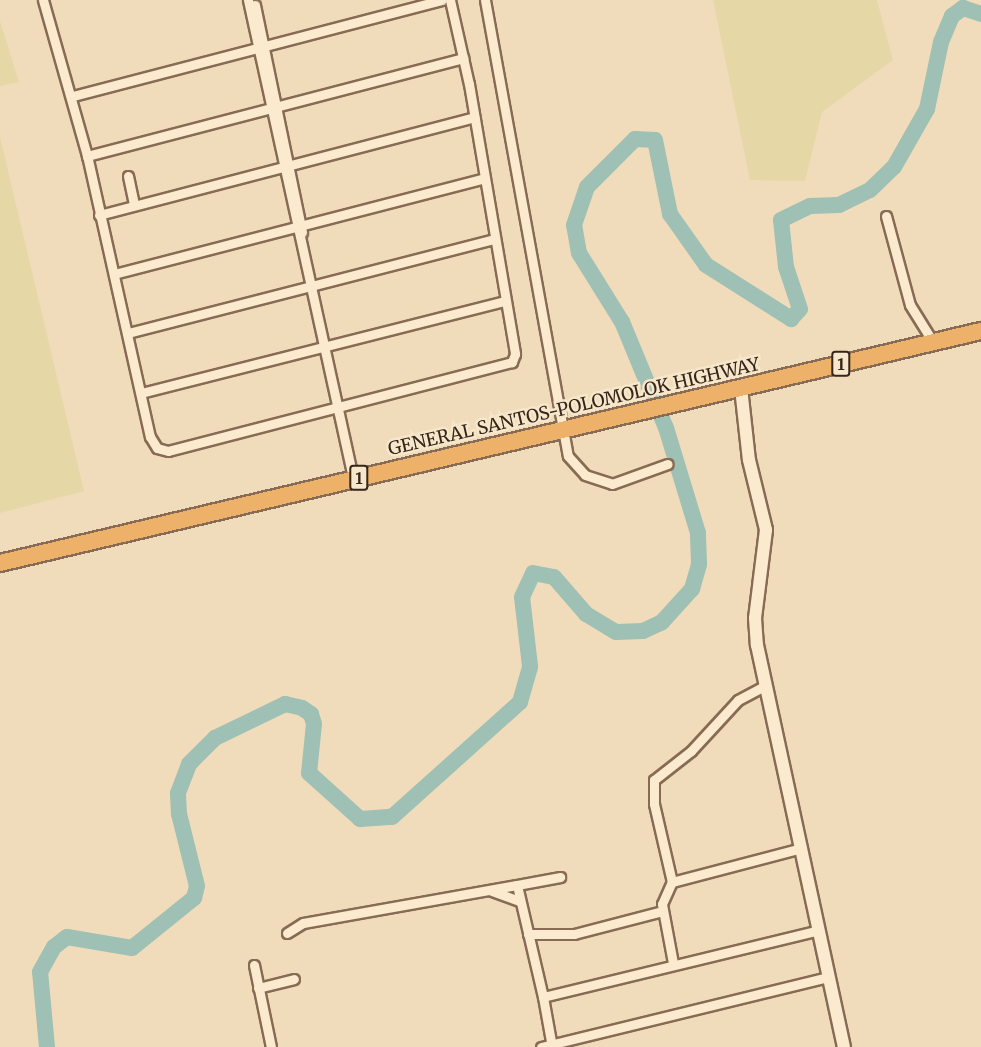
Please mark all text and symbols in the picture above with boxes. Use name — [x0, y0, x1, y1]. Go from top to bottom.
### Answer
road number: 1 — [830, 351, 852, 377]
street label: GENERAL SANTOS-POLOMOLOK HIGHWAY — [386, 354, 762, 460]
road number: 1 — [348, 465, 370, 491]

